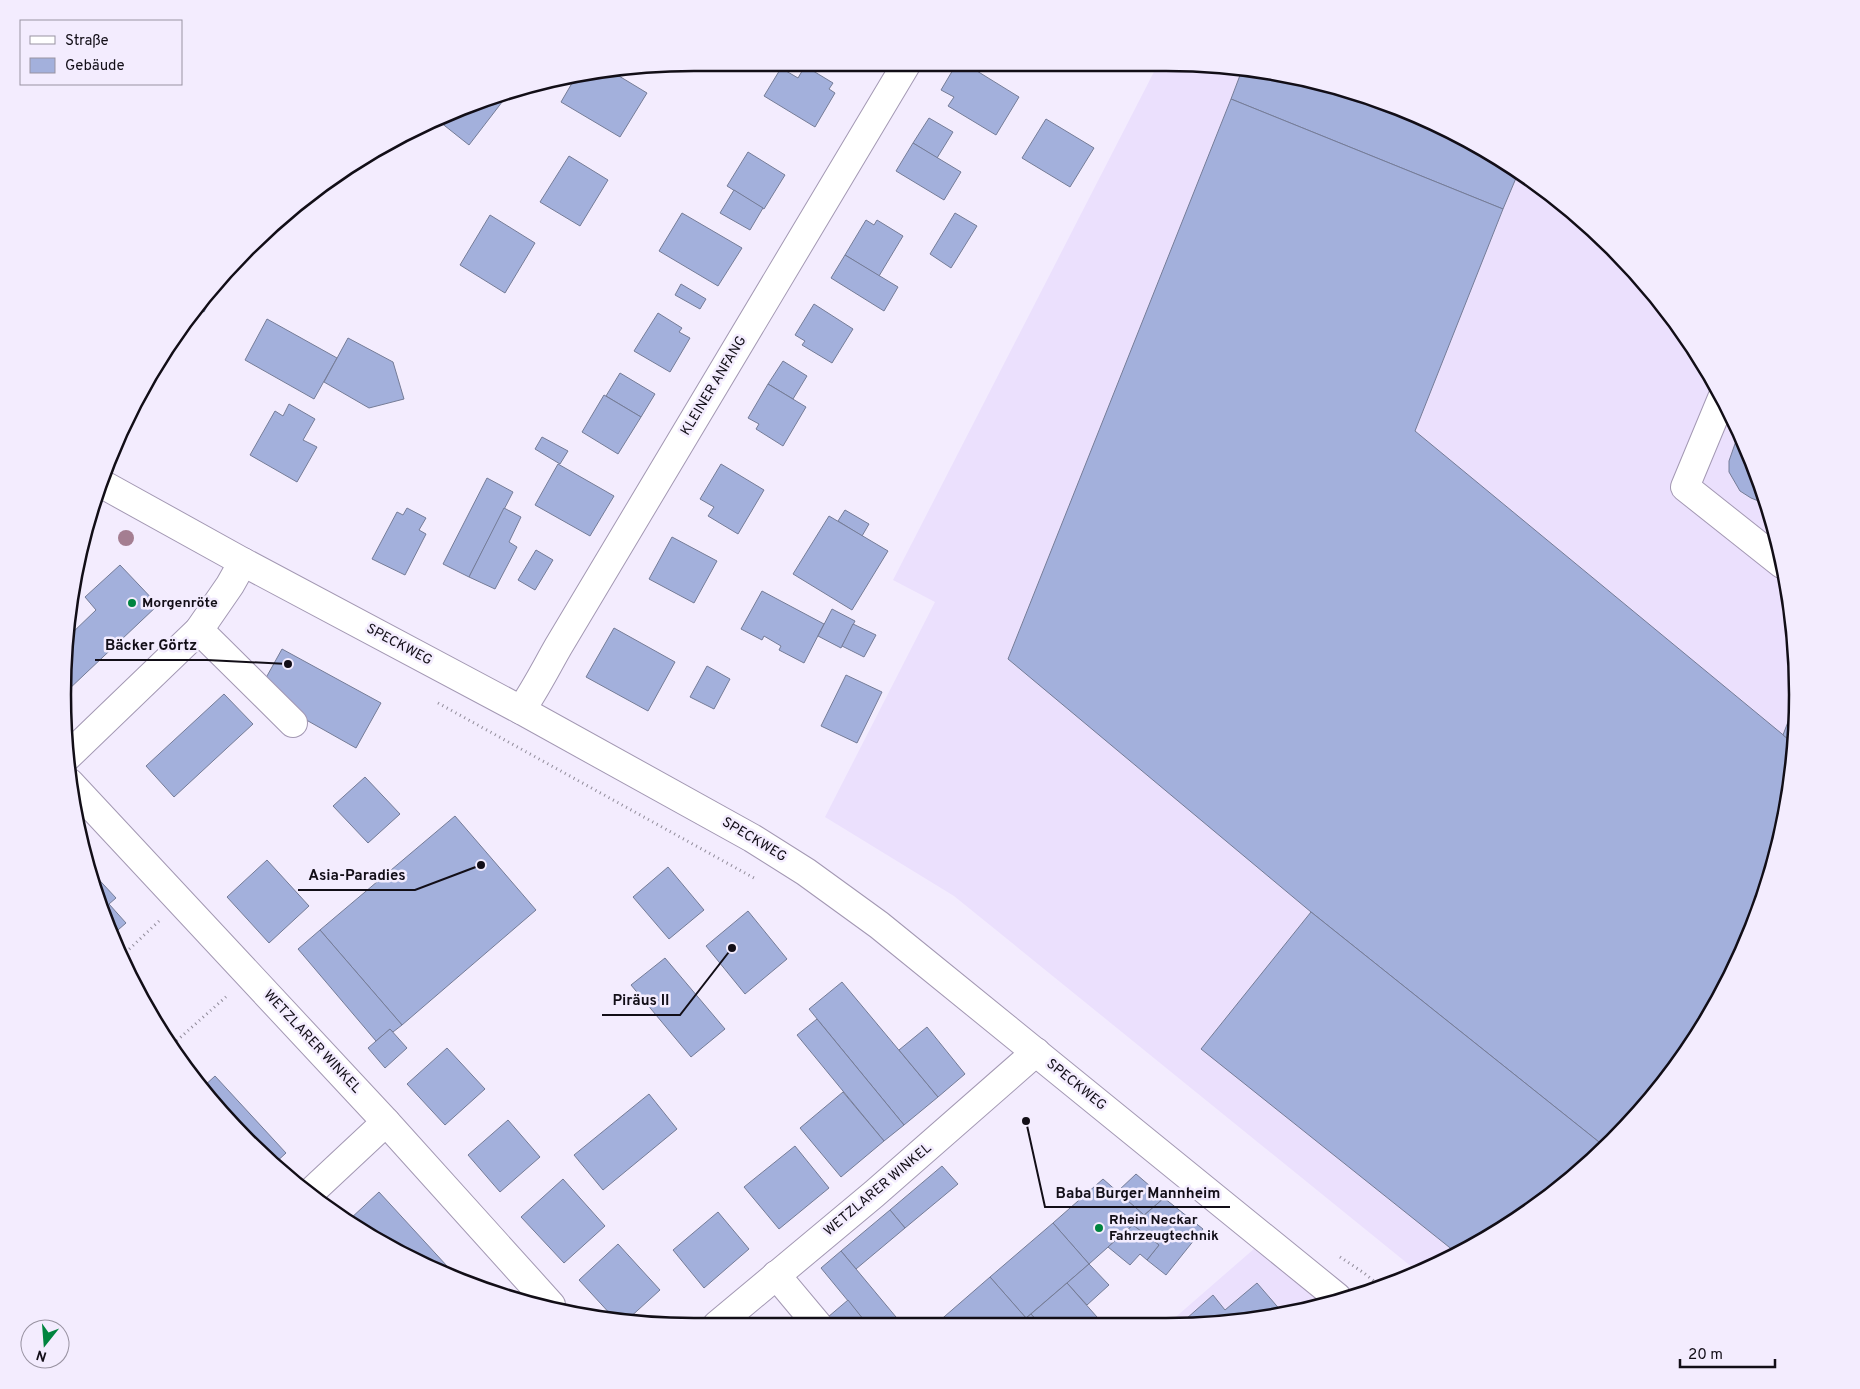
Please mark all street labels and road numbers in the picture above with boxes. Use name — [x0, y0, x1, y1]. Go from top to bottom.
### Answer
street label: KLEINER ANFANG — [678, 333, 750, 439]
street label: SPECKWEG — [363, 620, 435, 670]
street label: SPECKWEG — [719, 814, 789, 866]
street label: WETZLARER WINKEL — [260, 987, 364, 1097]
street label: SPECKWEG — [1043, 1056, 1109, 1114]
street label: WETZLARER WINKEL — [821, 1140, 935, 1240]

